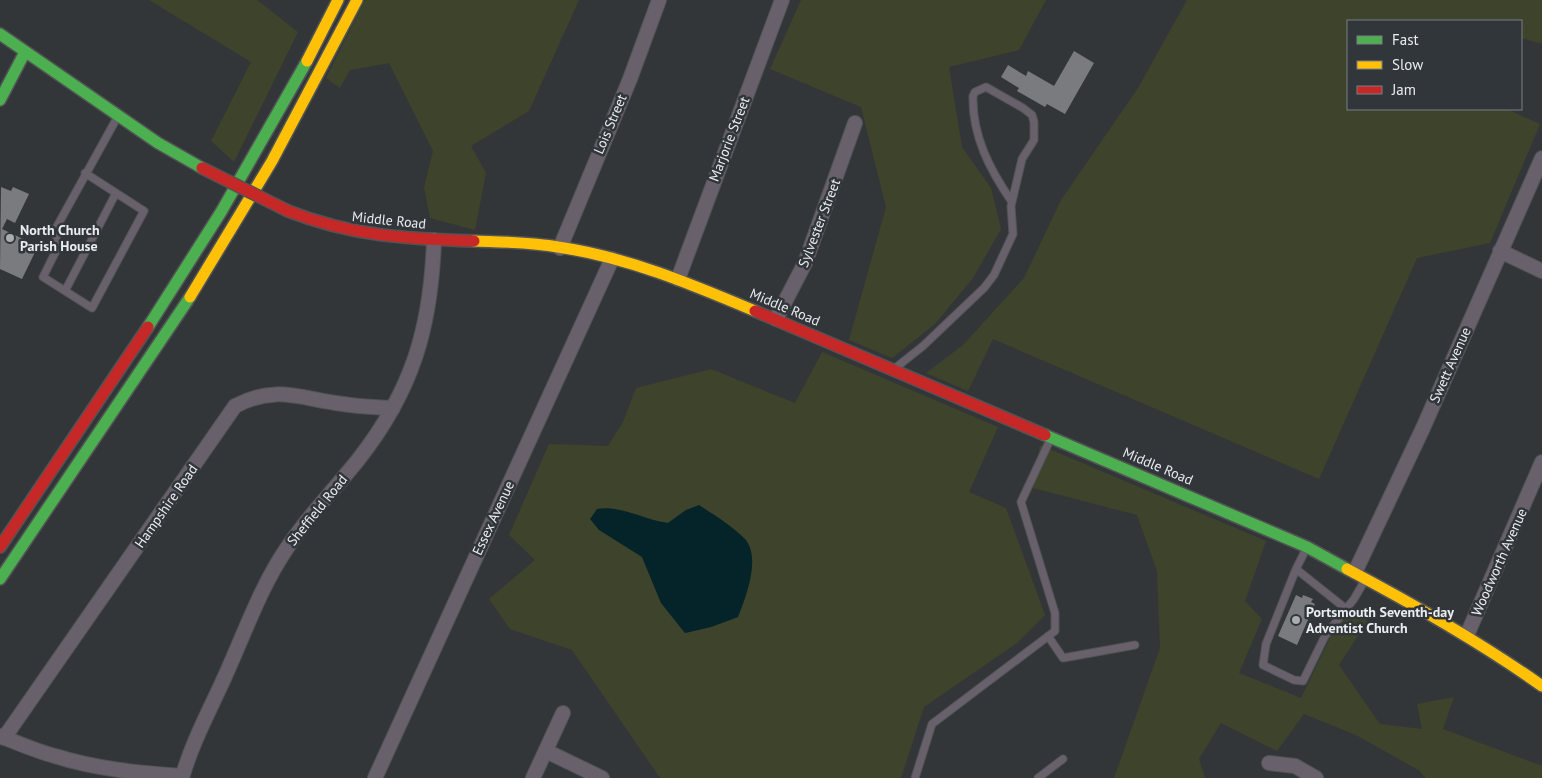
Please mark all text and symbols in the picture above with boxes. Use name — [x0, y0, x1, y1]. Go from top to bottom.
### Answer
legend — [1347, 20, 1522, 110]
text: Fast — [1392, 30, 1419, 49]
text: Slow — [1392, 55, 1423, 74]
text: Jam — [1391, 80, 1416, 99]
street label: Lois Street — [589, 91, 631, 157]
street label: Marjorie Street — [705, 94, 753, 184]
street label: Sylvester Street — [794, 176, 844, 270]
street label: Middle Road — [351, 207, 427, 233]
place label: North Church Parish House — [20, 221, 100, 255]
marker: North Church Parish House — [4, 232, 16, 244]
street label: Middle Road — [747, 284, 823, 330]
street label: Swett Avenue — [1425, 324, 1475, 406]
street label: Middle Road — [1120, 443, 1196, 489]
street label: Hampshire Road — [131, 461, 201, 551]
street label: Sheffield Road — [283, 471, 351, 549]
street label: Essex Avenue — [468, 478, 518, 558]
street label: Woodworth Avenue — [1467, 505, 1531, 619]
place label: Portsmouth Seventh-day Adventist Church — [1306, 603, 1454, 637]
marker: Portsmouth Seventh-day Adventist Church — [1290, 614, 1302, 626]

